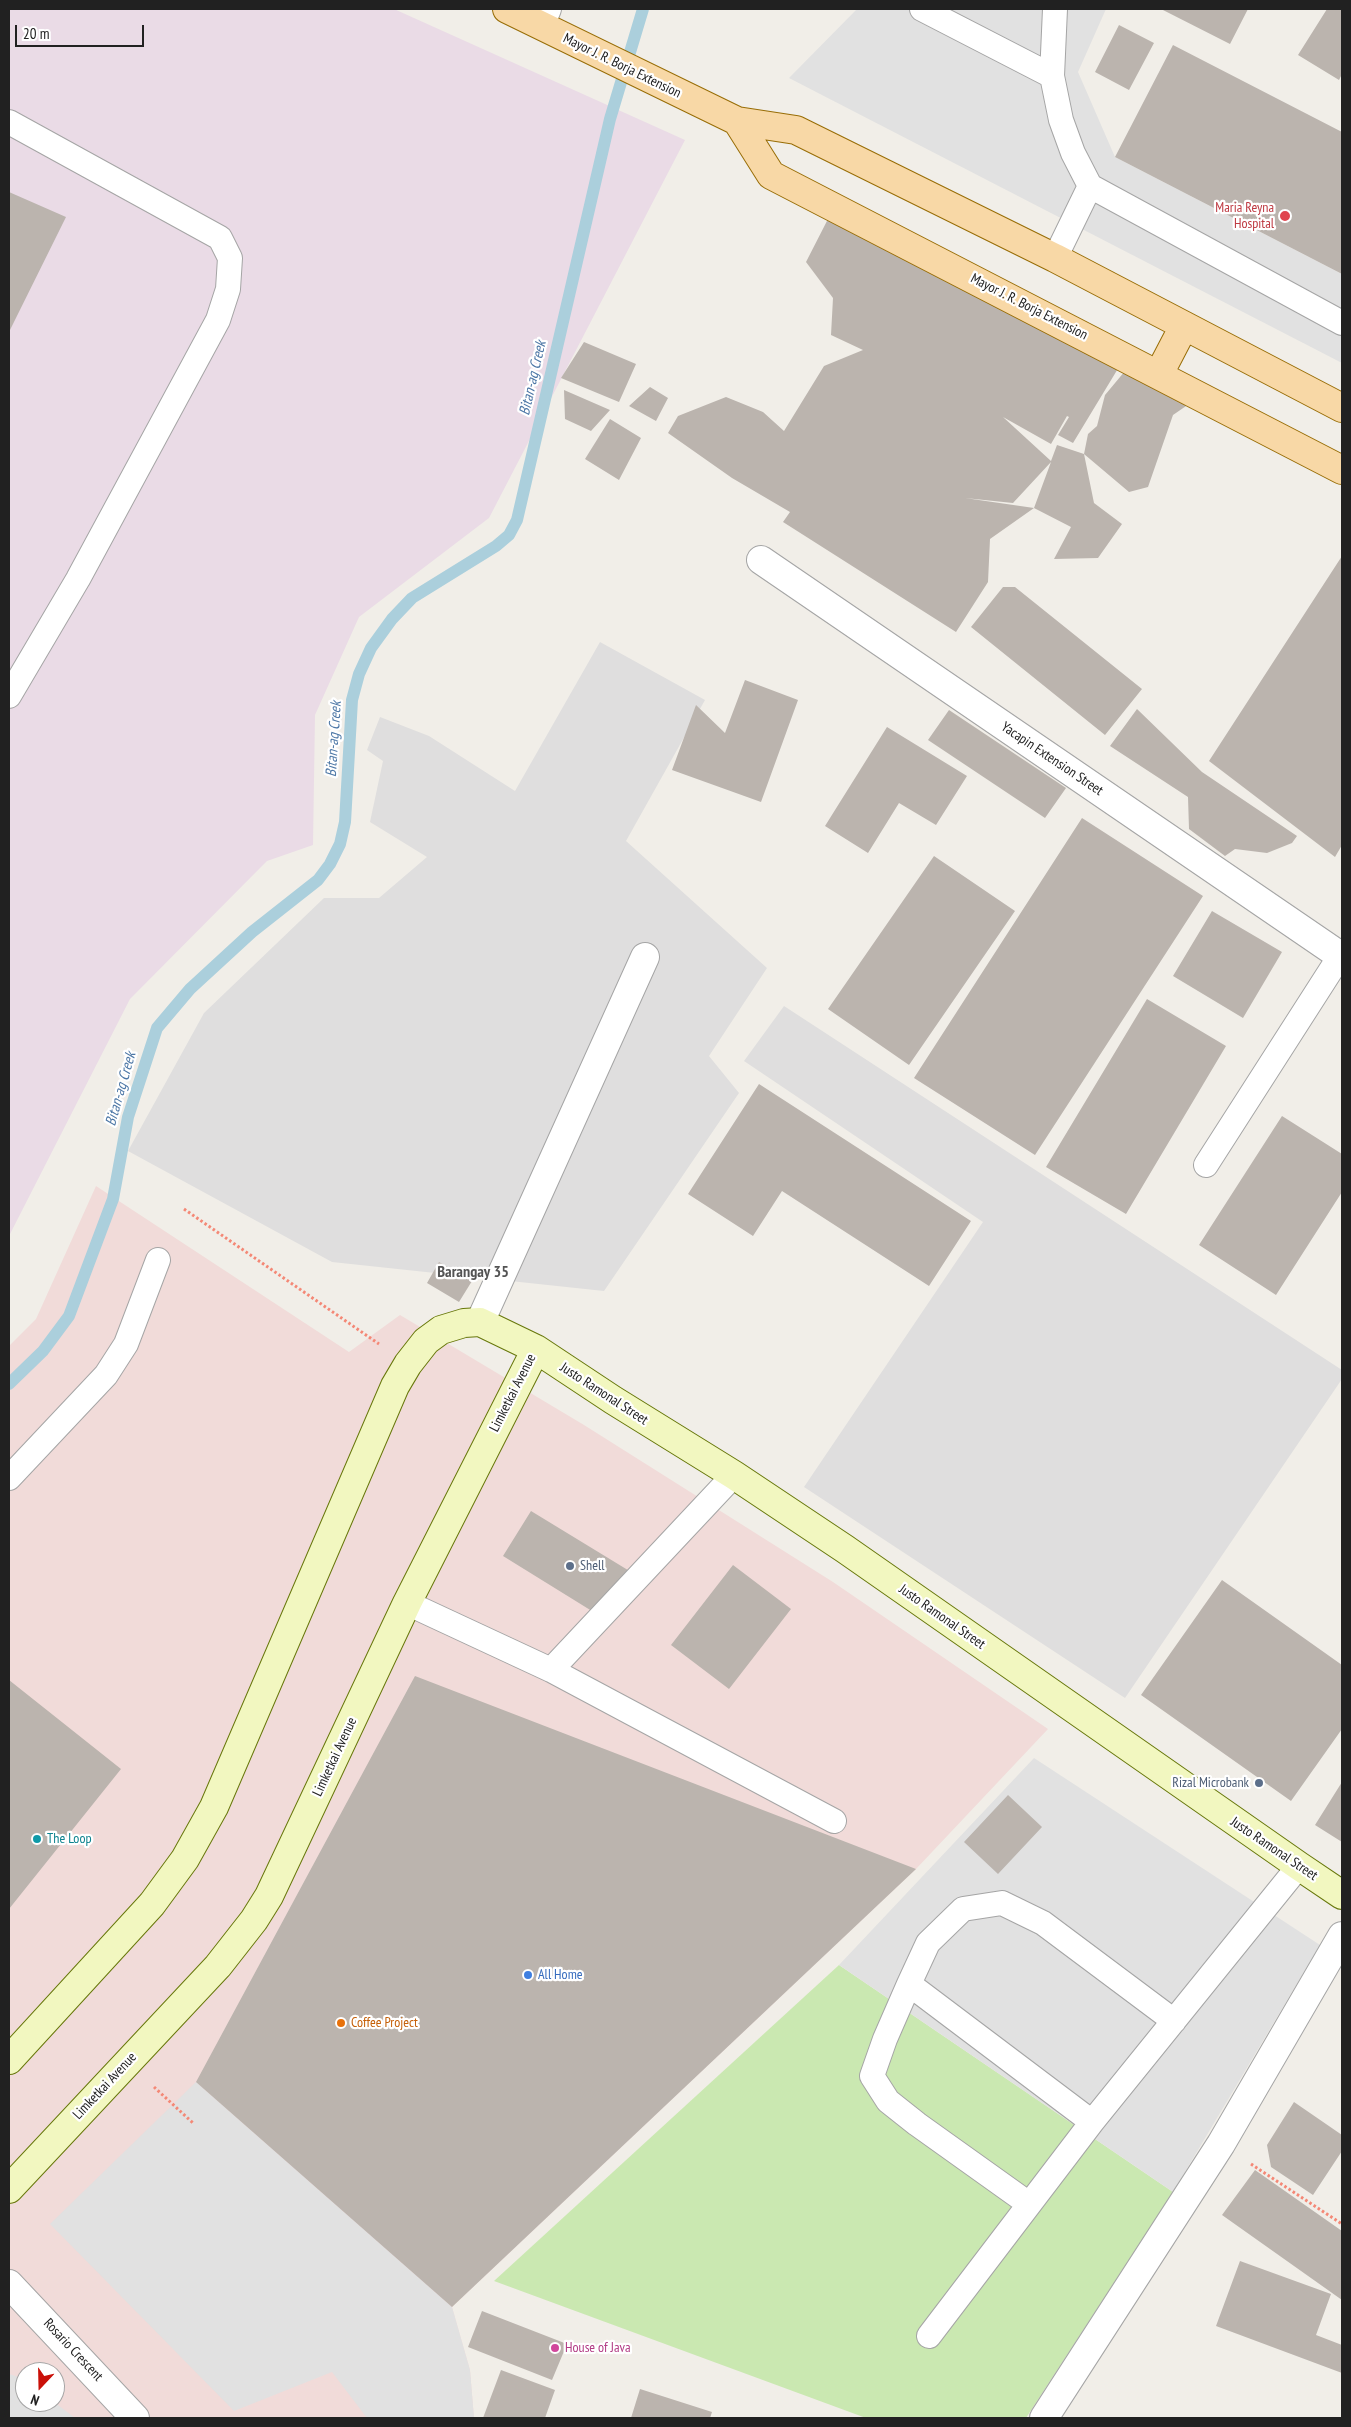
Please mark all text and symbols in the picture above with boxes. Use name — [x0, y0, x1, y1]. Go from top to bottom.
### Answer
scale bar — [18, 15, 146, 47]
text: 20 m — [23, 24, 49, 43]
street label: Mayor J. R. Borja Extension — [560, 30, 684, 102]
place label: Maria Reyna Hospital — [1215, 200, 1274, 232]
marker: Maria Reyna Hospital — [1278, 209, 1292, 223]
street label: Mayor J. R. Borja Extension — [968, 270, 1090, 344]
water label: Bitan-ag Creek — [516, 339, 550, 417]
water label: Bitan-ag Creek — [322, 700, 346, 778]
street label: Yacapin Extension Street — [998, 719, 1106, 799]
water label: Bitan-ag Creek — [102, 1050, 140, 1128]
district label: Barangay 35 — [437, 1262, 509, 1282]
street label: Limketkai Avenue — [486, 1351, 540, 1435]
street label: Justo Ramonal Street — [557, 1359, 651, 1429]
place label: Shell — [580, 1558, 604, 1574]
marker: Shell — [564, 1560, 576, 1572]
street label: Justo Ramonal Street — [896, 1581, 988, 1653]
street label: Limketkai Avenue — [309, 1715, 361, 1799]
place label: Rizal Microbank — [1172, 1775, 1249, 1791]
marker: Rizal Microbank — [1253, 1777, 1265, 1789]
street label: Justo Ramonal Street — [1227, 1814, 1321, 1884]
place label: The Loop — [47, 1831, 92, 1847]
marker: The Loop — [31, 1833, 43, 1845]
place label: All Home — [538, 1967, 583, 1983]
marker: All Home — [522, 1969, 534, 1981]
place label: Coffee Project — [351, 2015, 418, 2031]
marker: Coffee Project — [335, 2017, 347, 2029]
street label: Limketkai Avenue — [70, 2049, 140, 2123]
street label: Rosario Crescent — [40, 2315, 106, 2385]
place label: House of Java — [565, 2340, 631, 2356]
marker: House of Java — [549, 2342, 561, 2354]
north arrow — [15, 2362, 65, 2412]
text: N — [28, 2390, 42, 2410]

